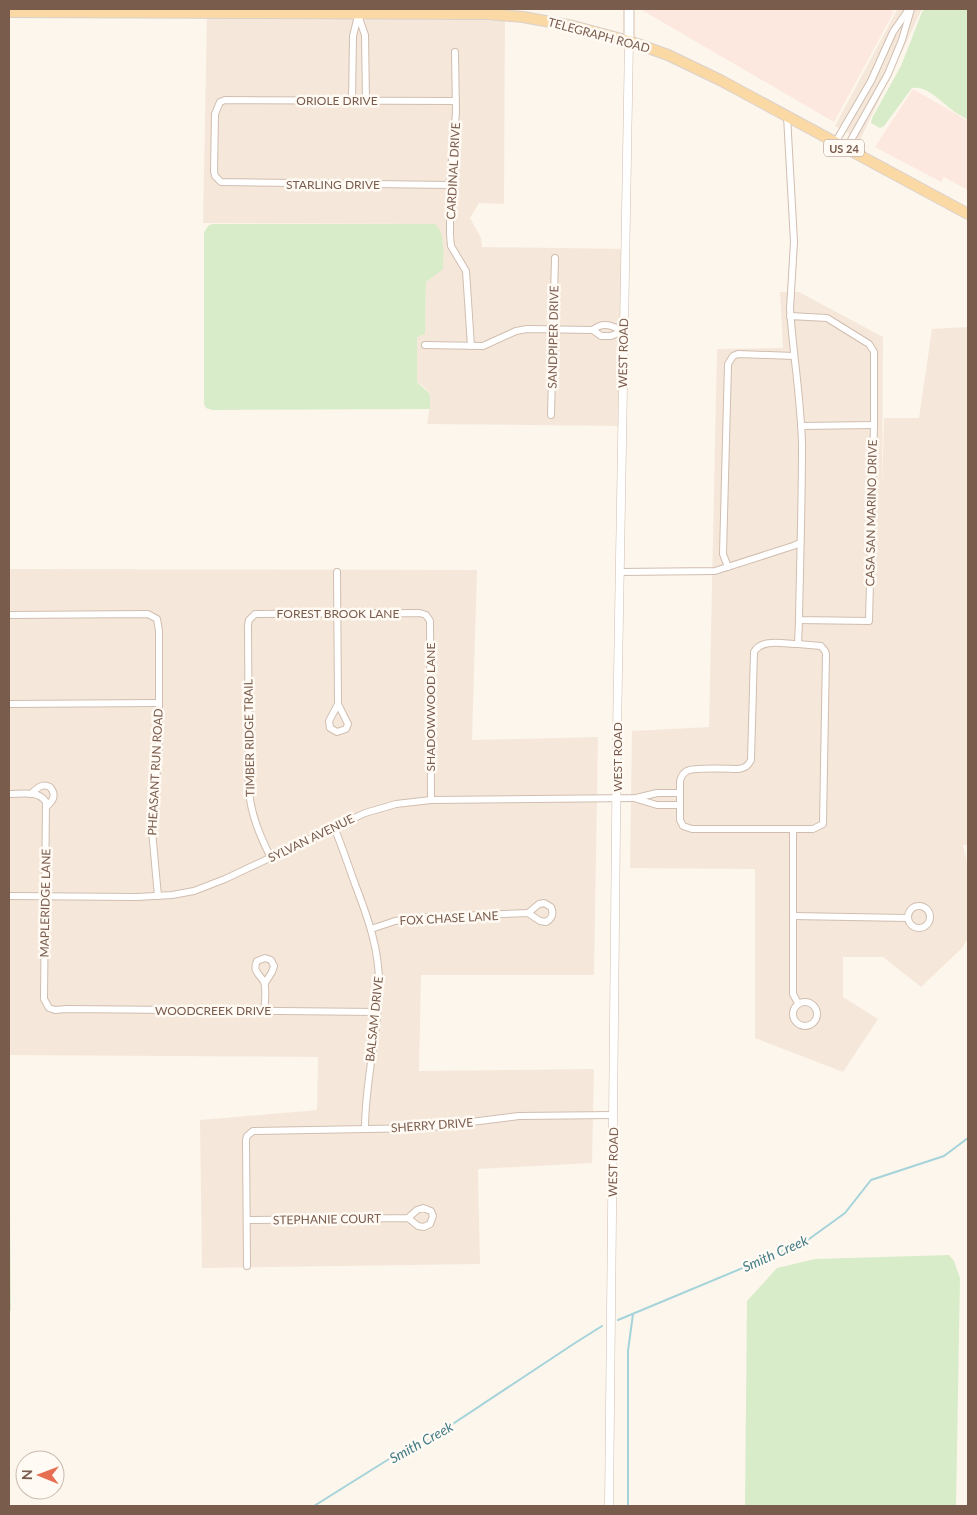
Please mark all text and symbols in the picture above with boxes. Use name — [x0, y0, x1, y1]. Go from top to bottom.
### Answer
street label: TELEGRAPH ROAD — [546, 14, 652, 56]
street label: ORIOLE DRIVE — [296, 93, 378, 108]
street label: CARDINAL DRIVE — [443, 122, 463, 220]
road number: US 24 — [824, 140, 864, 156]
street label: STARLING DRIVE — [286, 177, 380, 192]
street label: SANDPIPER DRIVE — [545, 285, 561, 389]
street label: WEST ROAD — [615, 318, 631, 388]
street label: CASA SAN MARINO DRIVE — [862, 439, 880, 587]
street label: FOREST BROOK LANE — [277, 606, 400, 621]
street label: SHADOWWOOD LANE — [423, 642, 438, 771]
street label: TIMBER RIDGE TRAIL — [240, 679, 258, 797]
street label: PHEASANT RUN ROAD — [144, 708, 166, 836]
street label: WEST ROAD — [610, 722, 625, 792]
street label: SYLVAN AVENUE — [266, 811, 357, 865]
street label: MAPLERIDGE LANE — [37, 848, 53, 957]
street label: FOX CHASE LANE — [399, 908, 499, 928]
street label: BALSAM DRIVE — [362, 976, 386, 1062]
street label: WOODCREEK DRIVE — [155, 1003, 271, 1018]
street label: SHERRY DRIVE — [390, 1115, 474, 1135]
street label: WEST ROAD — [605, 1127, 621, 1197]
street label: STEPHANIE COURT — [273, 1211, 381, 1227]
water label: Smith Creek — [740, 1231, 811, 1275]
water label: Smith Creek — [386, 1417, 456, 1466]
north arrow — [15, 1450, 65, 1500]
text: N — [18, 1469, 35, 1480]

